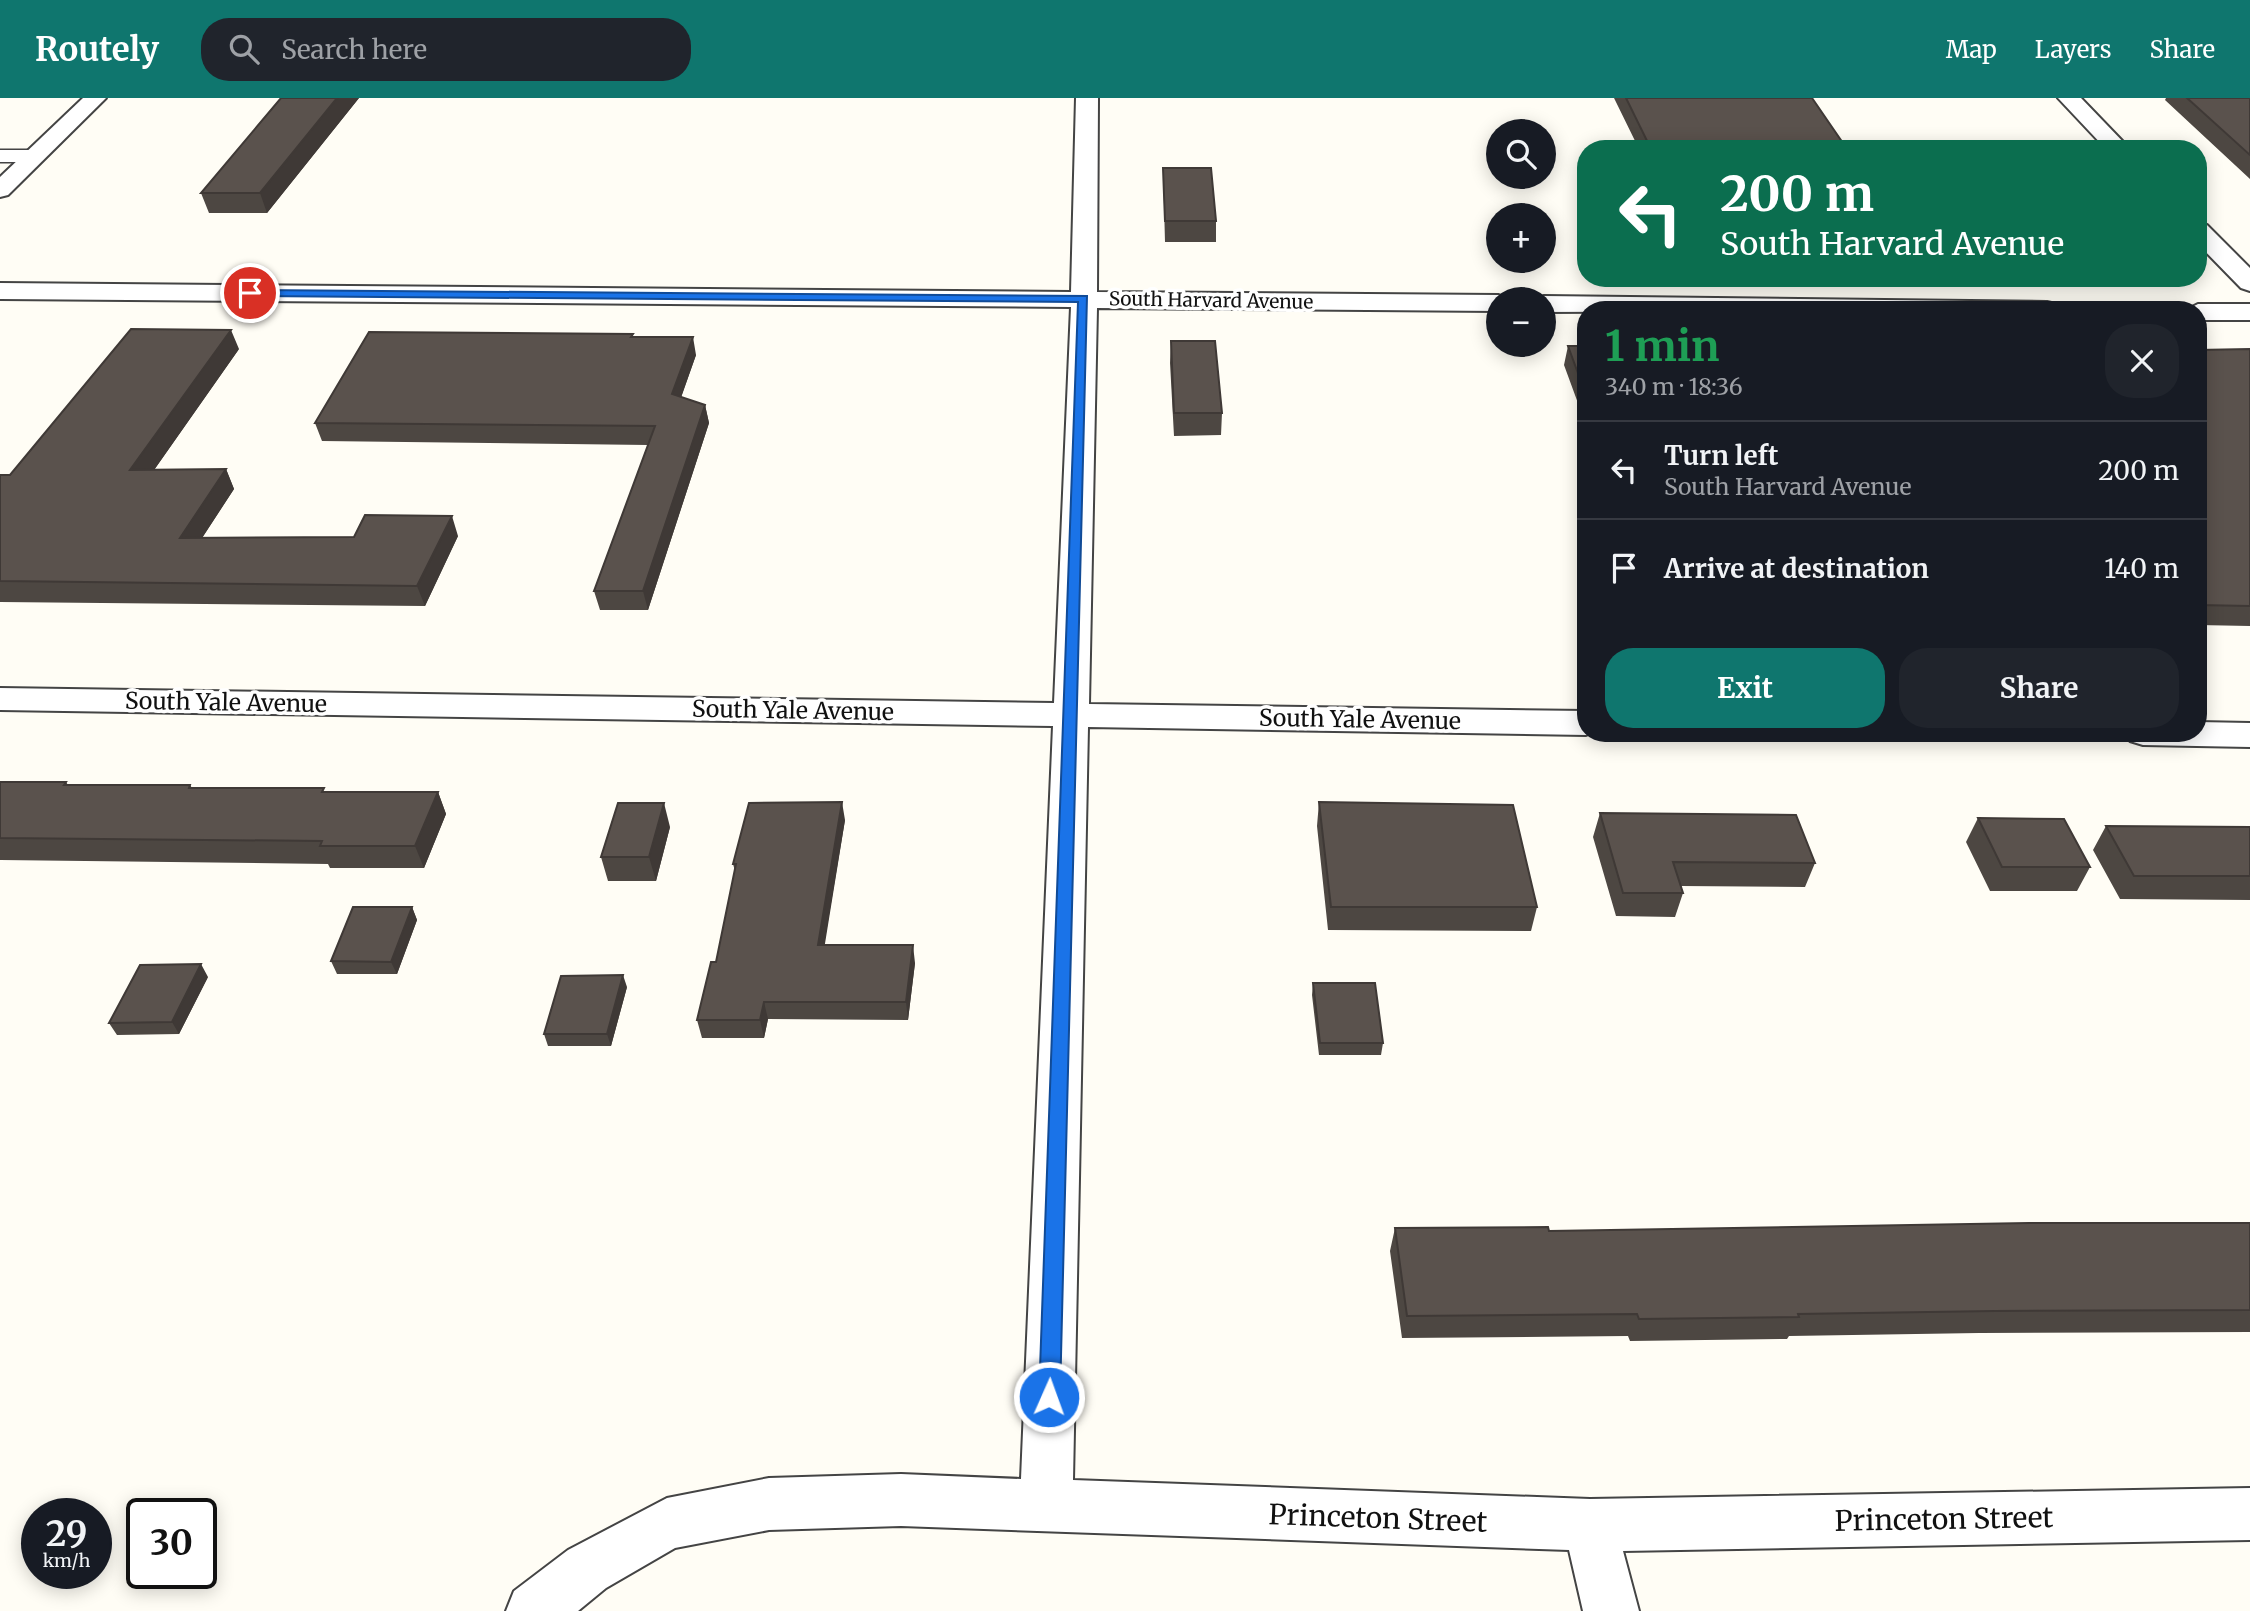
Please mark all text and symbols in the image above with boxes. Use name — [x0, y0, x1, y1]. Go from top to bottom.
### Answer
search box — [201, 18, 691, 81]
text: Routely — [35, 29, 159, 70]
icon: search — [225, 30, 263, 68]
text: Search here — [281, 33, 427, 66]
text: Map — [1946, 34, 1997, 65]
text: Layers — [2035, 34, 2111, 65]
text: Share — [2149, 34, 2215, 65]
map controls — [1486, 119, 1556, 357]
button: search — [1486, 119, 1556, 189]
text: 200 m — [1720, 163, 1874, 224]
icon: left — [1605, 168, 1696, 259]
button: + — [1486, 203, 1556, 273]
text: South Harvard Avenue — [1720, 224, 2064, 264]
pin — [220, 263, 280, 323]
icon: arrive — [231, 274, 269, 312]
street label: South Harvard Avenue — [1109, 286, 1313, 314]
button: − — [1486, 287, 1556, 357]
text: 1 min — [1605, 320, 1719, 372]
button: close — [2105, 324, 2179, 398]
text: 340 m · 18:36 — [1605, 372, 1743, 401]
text: Turn left — [1664, 439, 1778, 472]
icon: left — [1605, 451, 1643, 489]
text: 200 m — [2098, 454, 2179, 487]
text: South Harvard Avenue — [1664, 472, 1911, 501]
icon: arrive — [1605, 549, 1643, 587]
text: Arrive at destination — [1664, 552, 1929, 585]
text: 140 m — [2104, 552, 2179, 585]
button: Exit — [1605, 648, 1885, 728]
button: Share — [1899, 648, 2179, 728]
street label: South Yale Avenue — [125, 686, 327, 718]
street label: South Yale Avenue — [692, 694, 894, 726]
street label: South Yale Avenue — [1259, 703, 1461, 735]
position arrow — [1012, 1360, 1086, 1434]
street label: Princeton Street — [1268, 1496, 1488, 1540]
speed limit sign: 30 — [126, 1498, 217, 1589]
street label: Princeton Street — [1834, 1499, 2054, 1539]
text: 29 — [46, 1512, 87, 1556]
text: km/h — [43, 1549, 90, 1572]

